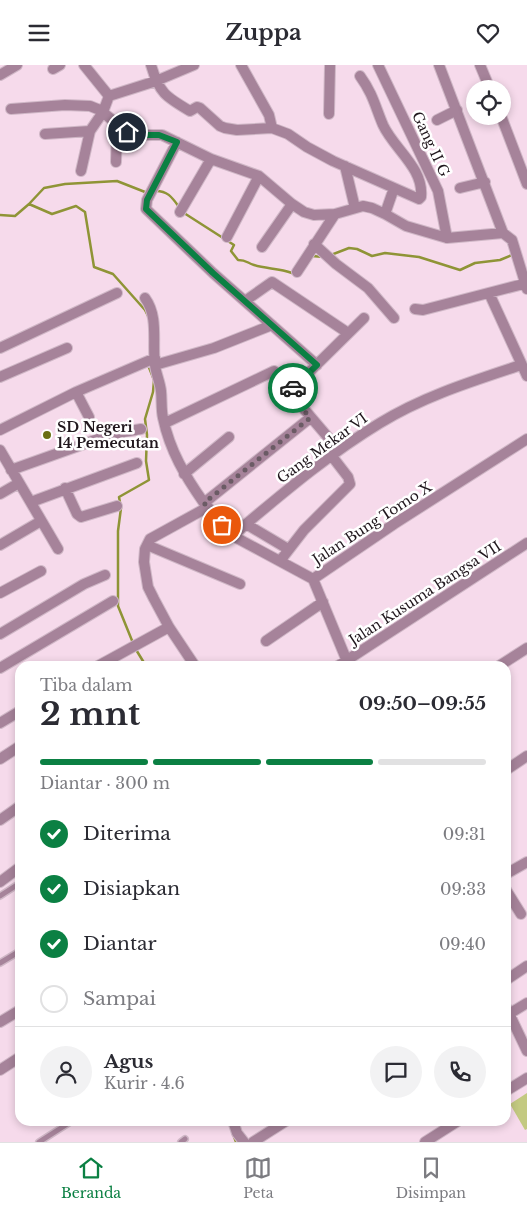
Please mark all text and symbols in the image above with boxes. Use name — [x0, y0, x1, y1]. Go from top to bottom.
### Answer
icon: menu — [25, 19, 53, 47]
text: Zuppa — [225, 19, 302, 46]
icon: heart — [474, 19, 502, 47]
map controls — [466, 80, 511, 125]
button: locate — [466, 80, 511, 125]
street label: Gang II G — [408, 109, 454, 179]
pin — [106, 111, 148, 153]
icon: home — [113, 118, 141, 146]
courier — [268, 363, 318, 413]
icon: car — [279, 374, 307, 402]
street label: Gang Mekar VI — [273, 409, 371, 487]
place label: SD Negeri 14 Pemecutan — [57, 418, 159, 452]
marker: SD Negeri 14 Pemecutan — [41, 429, 53, 441]
street label: Jalan Bung Tomo X — [307, 477, 435, 569]
pin — [201, 504, 243, 546]
icon: bag — [208, 511, 236, 539]
street label: Jalan Kusuma Bangsa VII — [344, 537, 505, 650]
text: Tiba dalam — [40, 675, 132, 695]
text: 09:50–09:55 — [359, 692, 486, 715]
text: 2 mnt — [40, 694, 140, 734]
text: Diantar · 300 m — [40, 773, 170, 793]
icon: check — [40, 820, 68, 848]
text: Diterima — [83, 822, 171, 845]
text: 09:31 — [443, 824, 486, 844]
icon: check — [40, 875, 68, 903]
text: Disiapkan — [83, 877, 180, 900]
text: 09:33 — [440, 879, 486, 899]
icon: check — [40, 930, 68, 958]
text: Diantar — [83, 932, 157, 955]
text: 09:40 — [439, 934, 486, 954]
text: Sampai — [83, 987, 156, 1010]
button: person — [40, 1046, 92, 1098]
button: chat — [370, 1046, 422, 1098]
button: phone — [434, 1046, 486, 1098]
text: Agus — [104, 1050, 153, 1073]
text: Kurir · 4.6 — [104, 1073, 185, 1093]
tab: Beranda — [61, 1154, 121, 1202]
tab: Peta — [243, 1154, 274, 1202]
tab: Disimpan — [396, 1154, 466, 1202]

